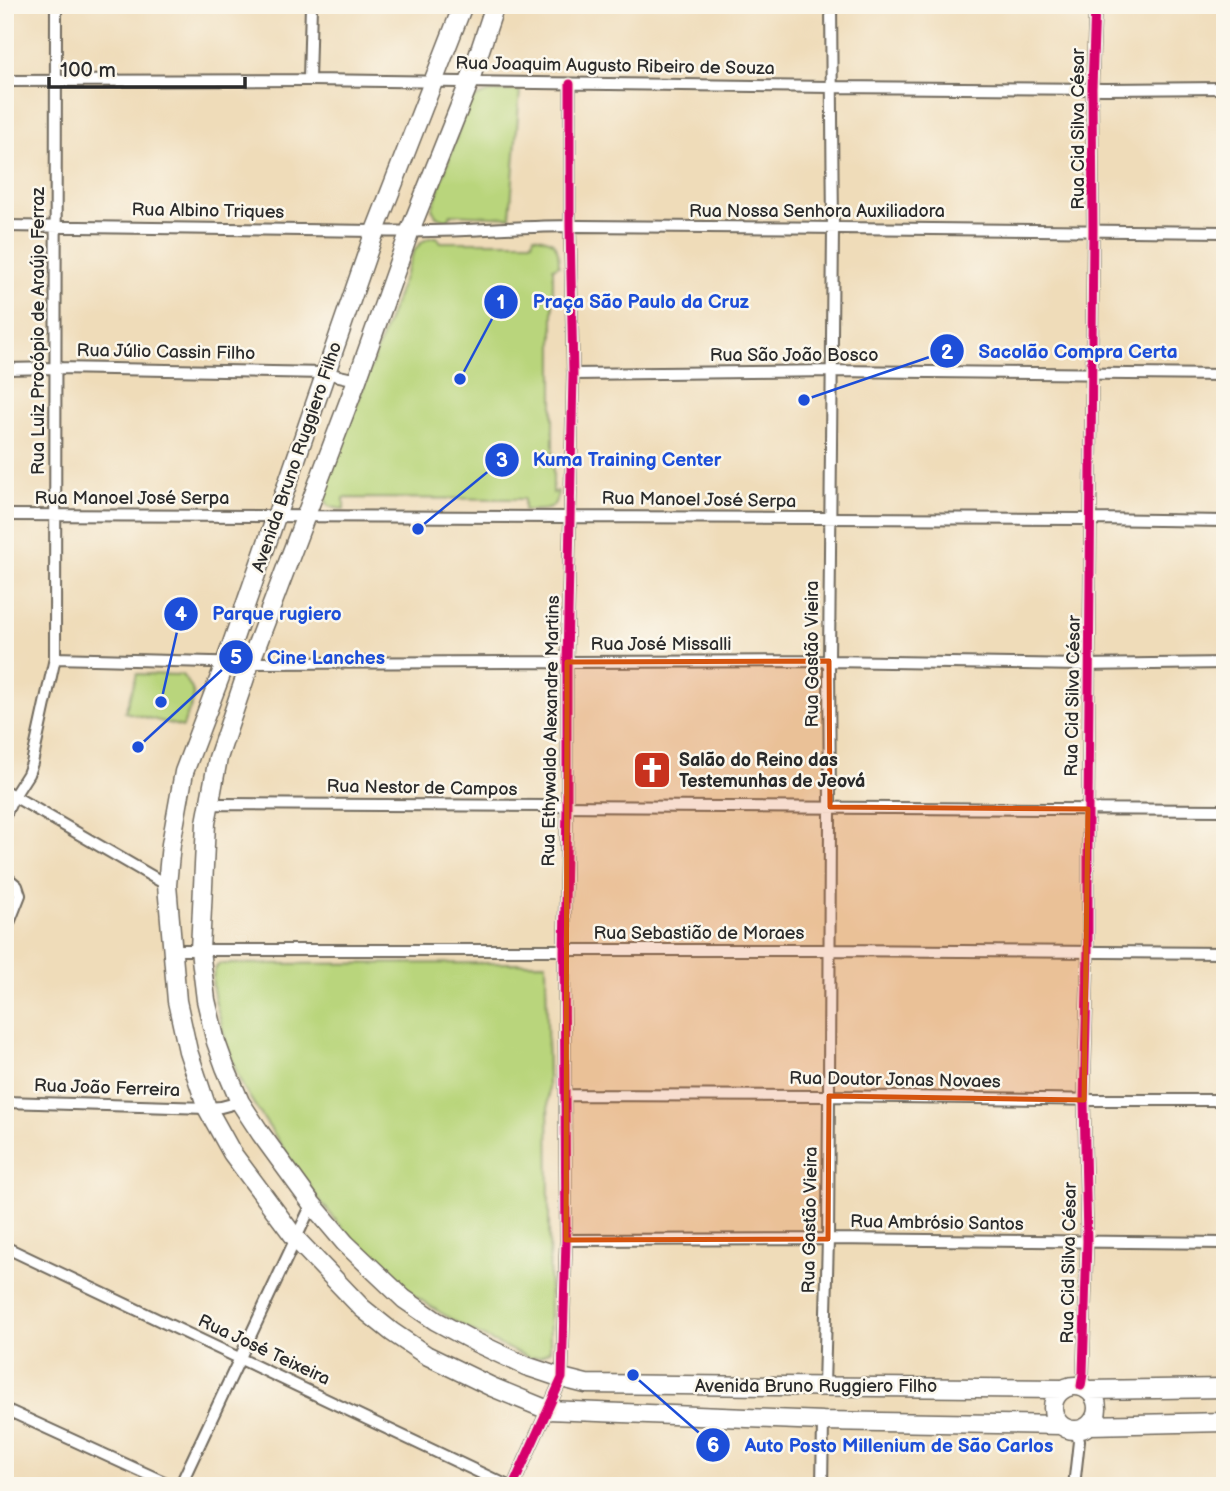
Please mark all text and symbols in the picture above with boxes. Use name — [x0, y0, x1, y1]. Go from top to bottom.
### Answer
scale bar — [49, 46, 245, 90]
street label: Rua Cid Silva César — [1068, 48, 1089, 210]
street label: Rua Joaquim Augusto Ribeiro de Souza — [455, 53, 775, 79]
text: 100 m — [60, 58, 116, 83]
street label: Rua Luiz Procópio de Araújo Ferraz — [28, 187, 49, 475]
street label: Rua Albino Triques — [131, 199, 285, 223]
street label: Rua Nossa Senhora Auxiliadora — [689, 201, 945, 222]
callout: Praça São Paulo da Cruz — [484, 282, 763, 322]
text: 1 — [497, 290, 505, 315]
text: Praça São Paulo da Cruz — [533, 291, 750, 314]
callout: Sacolão Compra Certa — [930, 331, 1192, 371]
street label: Avenida Bruno Ruggiero Filho — [248, 339, 346, 575]
street label: Rua Júlio Cassin Filho — [77, 340, 255, 364]
text: 2 — [941, 340, 954, 365]
text: Sacolão Compra Certa — [978, 341, 1178, 364]
street label: Rua São João Bosco — [710, 345, 878, 366]
callout: Kuma Training Center — [484, 440, 736, 480]
text: 3 — [496, 448, 508, 473]
text: Kuma Training Center — [533, 449, 722, 472]
street label: Rua Manoel José Serpa — [35, 488, 229, 509]
street label: Rua Manoel José Serpa — [601, 488, 797, 512]
street label: Rua Gastão Vieira — [802, 581, 823, 727]
callout: Parque rugiero — [163, 594, 355, 634]
street label: Rua Ethywaldo Alexandre Martins — [538, 595, 564, 867]
text: 4 — [175, 602, 188, 627]
text: Parque rugiero — [212, 603, 342, 626]
street label: Rua Cid Silva César — [1061, 615, 1085, 777]
street label: Rua José Missalli — [591, 634, 731, 655]
callout: Cine Lanches — [218, 637, 399, 677]
text: 5 — [230, 645, 242, 670]
text: Cine Lanches — [267, 647, 385, 670]
church icon: Salão do Reino das Testemunhas de Jeová — [631, 749, 673, 791]
place label: Salão do Reino das Testemunhas de Jeová — [679, 750, 865, 792]
street label: Rua Nestor de Campos — [326, 776, 518, 800]
street label: Rua Sebastião de Moraes — [594, 923, 805, 944]
street label: Rua Doutor Jonas Novaes — [789, 1068, 1001, 1092]
street label: Rua João Ferreira — [34, 1075, 180, 1101]
street label: Rua Gastão Vieira — [798, 1146, 822, 1294]
street label: Rua Cid Silva César — [1057, 1182, 1081, 1344]
street label: Rua Ambrósio Santos — [850, 1211, 1024, 1235]
street label: Rua José Teixeira — [195, 1310, 333, 1390]
street label: Avenida Bruno Ruggiero Filho — [695, 1376, 937, 1397]
callout: Auto Posto Millenium de São Carlos — [695, 1425, 1067, 1465]
text: 6 — [707, 1433, 719, 1458]
text: Auto Posto Millenium de São Carlos — [744, 1435, 1053, 1458]

